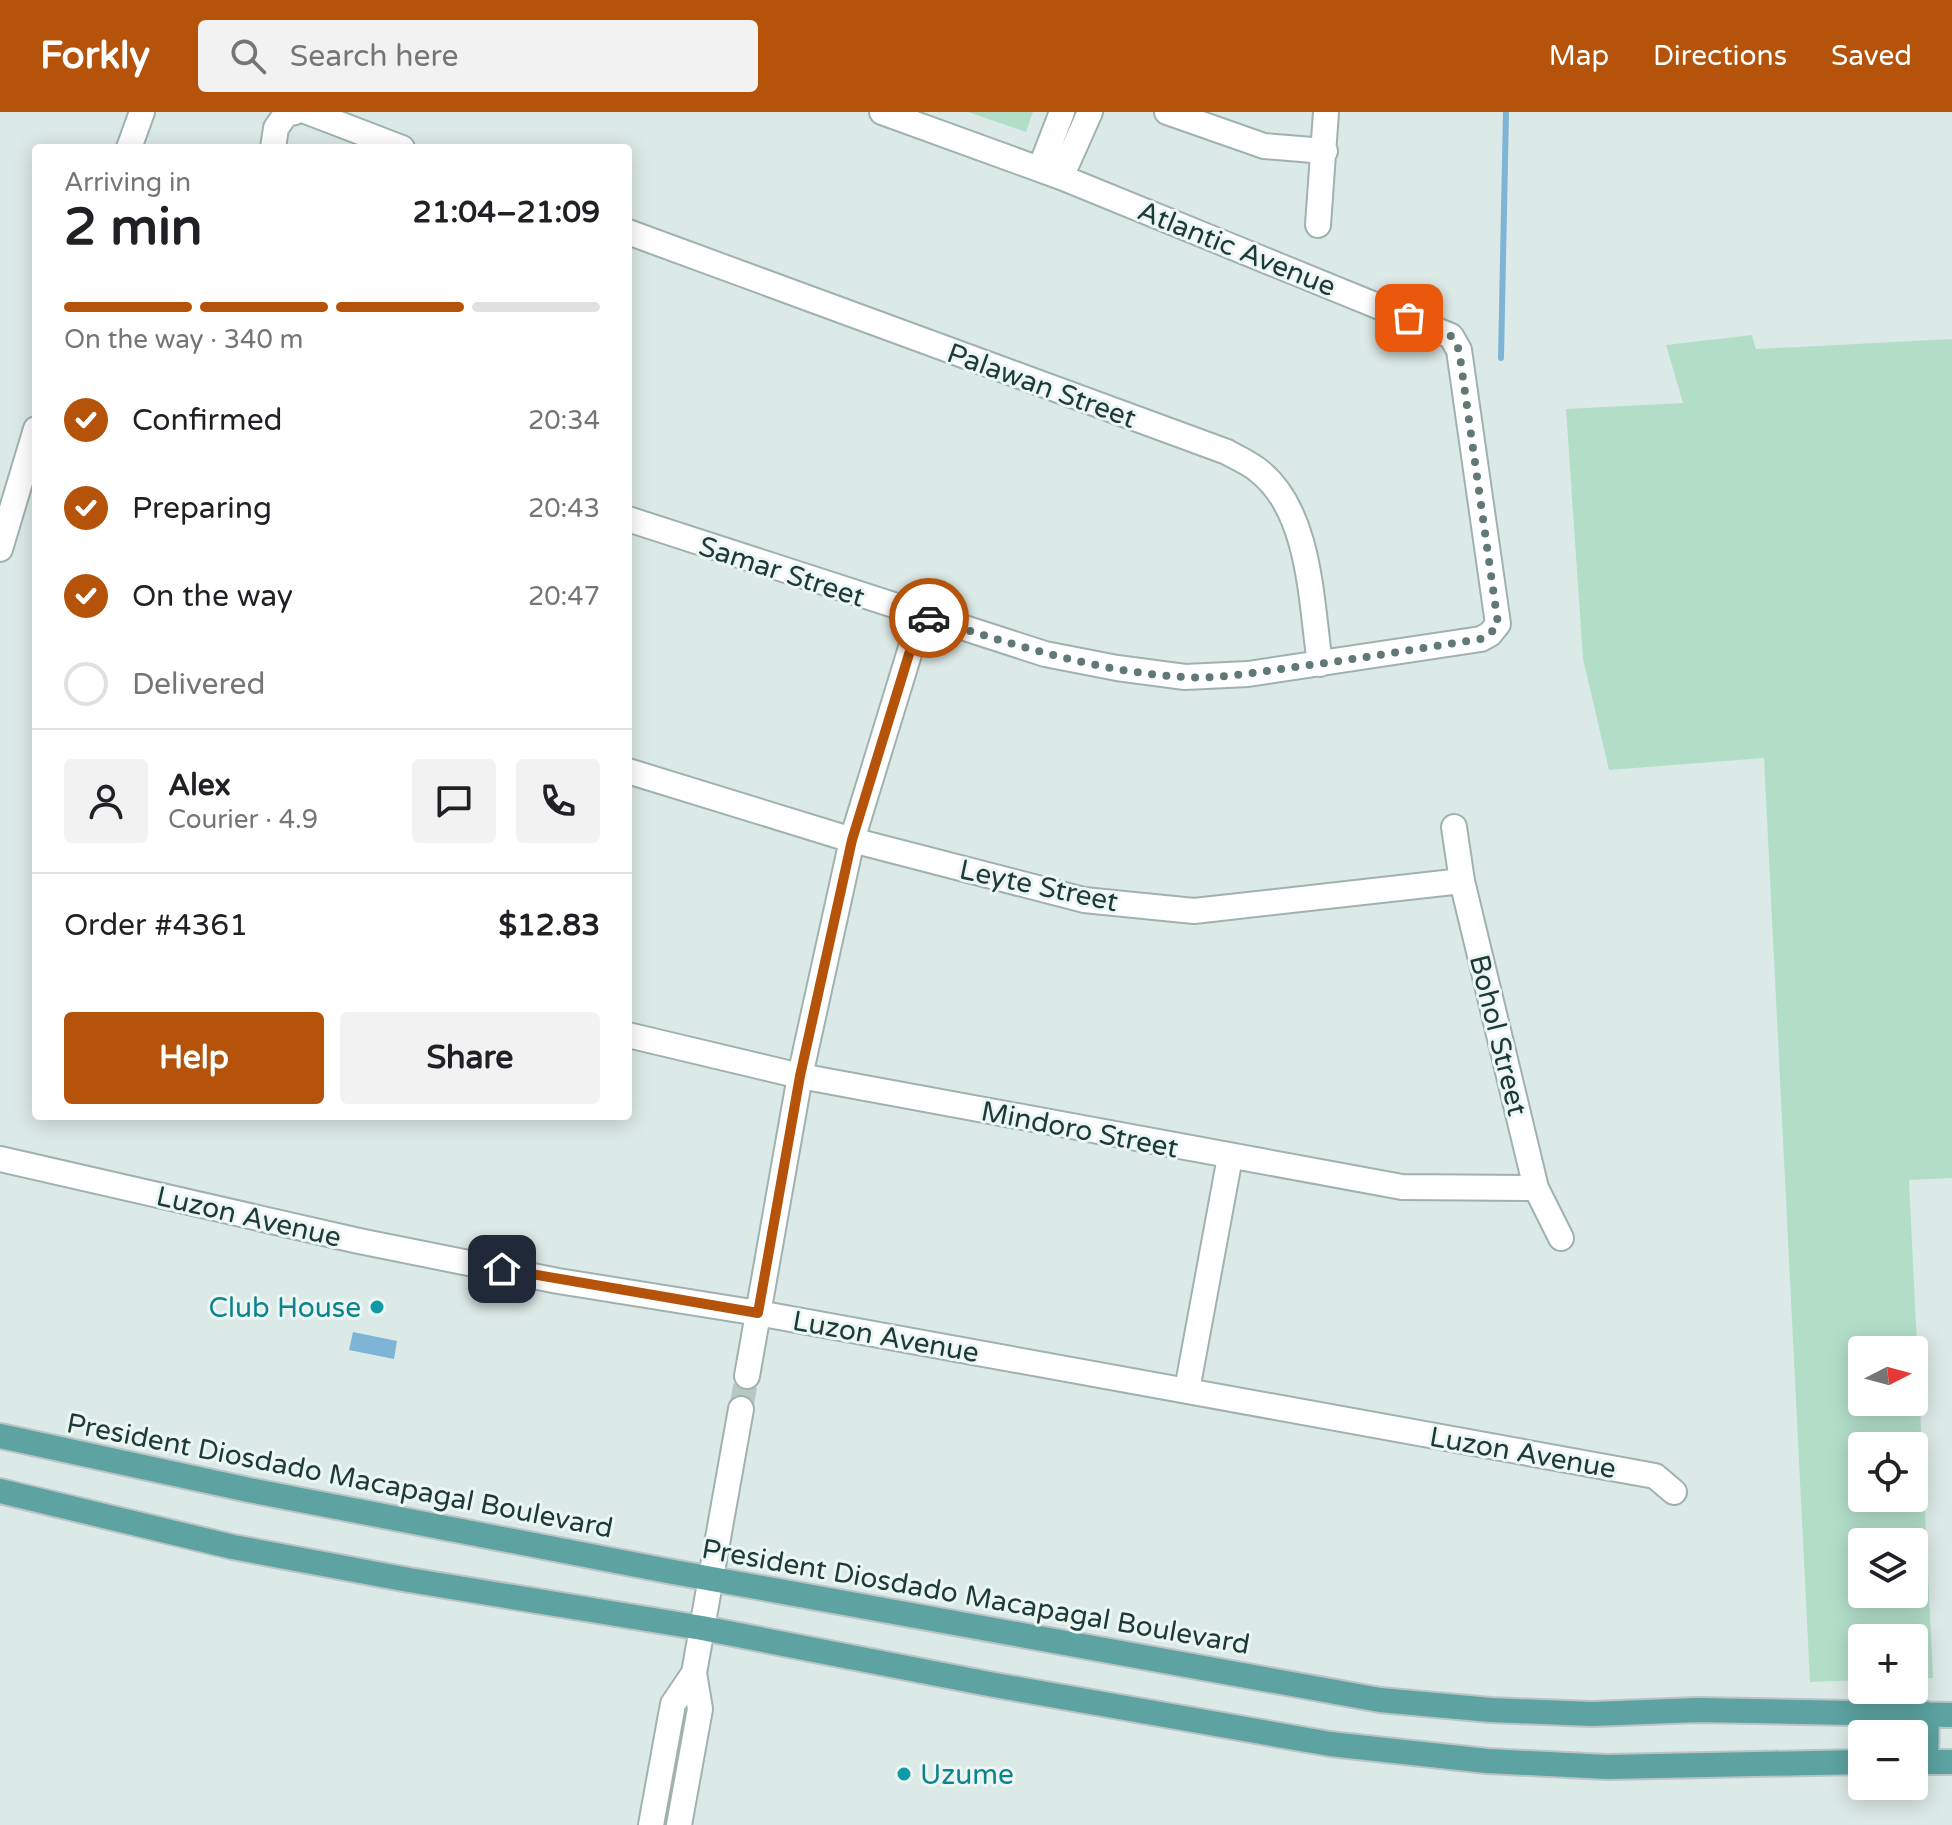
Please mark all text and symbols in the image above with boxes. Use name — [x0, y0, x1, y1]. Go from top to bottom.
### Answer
search box — [198, 20, 758, 92]
text: Forkly — [40, 33, 150, 79]
icon: search — [226, 34, 270, 78]
text: Search here — [290, 38, 459, 75]
text: Map — [1549, 39, 1609, 73]
text: Directions — [1653, 39, 1787, 73]
text: Saved — [1831, 39, 1912, 73]
text: Arriving in — [64, 167, 191, 198]
text: 21:04–21:09 — [413, 194, 600, 231]
street label: Atlantic Avenue — [1133, 194, 1341, 304]
text: 2 min — [64, 196, 203, 259]
pin — [1375, 284, 1443, 352]
icon: bag — [1387, 296, 1431, 340]
text: On the way · 340 m — [64, 324, 303, 355]
street label: Palawan Street — [943, 336, 1141, 436]
icon: check — [64, 398, 108, 442]
text: Confirmed — [132, 402, 283, 439]
text: 20:34 — [528, 405, 600, 436]
icon: check — [64, 486, 108, 530]
text: Preparing — [132, 490, 272, 527]
text: 20:43 — [528, 493, 600, 524]
street label: Samar Street — [694, 529, 869, 615]
icon: check — [64, 574, 108, 618]
text: On the way — [132, 578, 293, 615]
courier — [889, 578, 969, 658]
text: 20:47 — [528, 581, 600, 612]
icon: car — [907, 596, 951, 640]
text: Delivered — [132, 666, 266, 703]
button: person — [64, 759, 148, 843]
button: chat — [412, 759, 496, 843]
button: phone — [516, 759, 600, 843]
text: Alex — [168, 767, 231, 804]
text: Courier · 4.9 — [168, 804, 318, 835]
street label: Leyte Street — [956, 853, 1121, 919]
text: Order #4361 — [64, 907, 248, 944]
text: $12.83 — [499, 907, 600, 944]
street label: Bohol Street — [1462, 951, 1535, 1120]
button: Help — [64, 1012, 324, 1104]
button: Share — [340, 1012, 600, 1104]
street label: Mindoro Street — [978, 1094, 1182, 1166]
street label: Luzon Avenue — [153, 1179, 345, 1255]
pin — [468, 1235, 536, 1303]
icon: home — [480, 1247, 524, 1291]
place label: Club House — [208, 1291, 361, 1325]
marker: Club House — [368, 1298, 386, 1316]
street label: Luzon Avenue — [790, 1304, 982, 1370]
north arrow — [1848, 1336, 1928, 1416]
map controls — [1848, 1336, 1928, 1800]
street label: President Diosdado Macapagal Boulevard — [64, 1406, 616, 1546]
street label: Luzon Avenue — [1427, 1420, 1619, 1486]
button: locate — [1848, 1432, 1928, 1512]
button: layers — [1848, 1528, 1928, 1608]
street label: President Diosdado Macapagal Boulevard — [699, 1532, 1252, 1662]
button: + — [1848, 1624, 1928, 1704]
button: − — [1848, 1720, 1928, 1800]
place label: Uzume — [920, 1758, 1014, 1792]
marker: Uzume — [895, 1765, 913, 1783]

